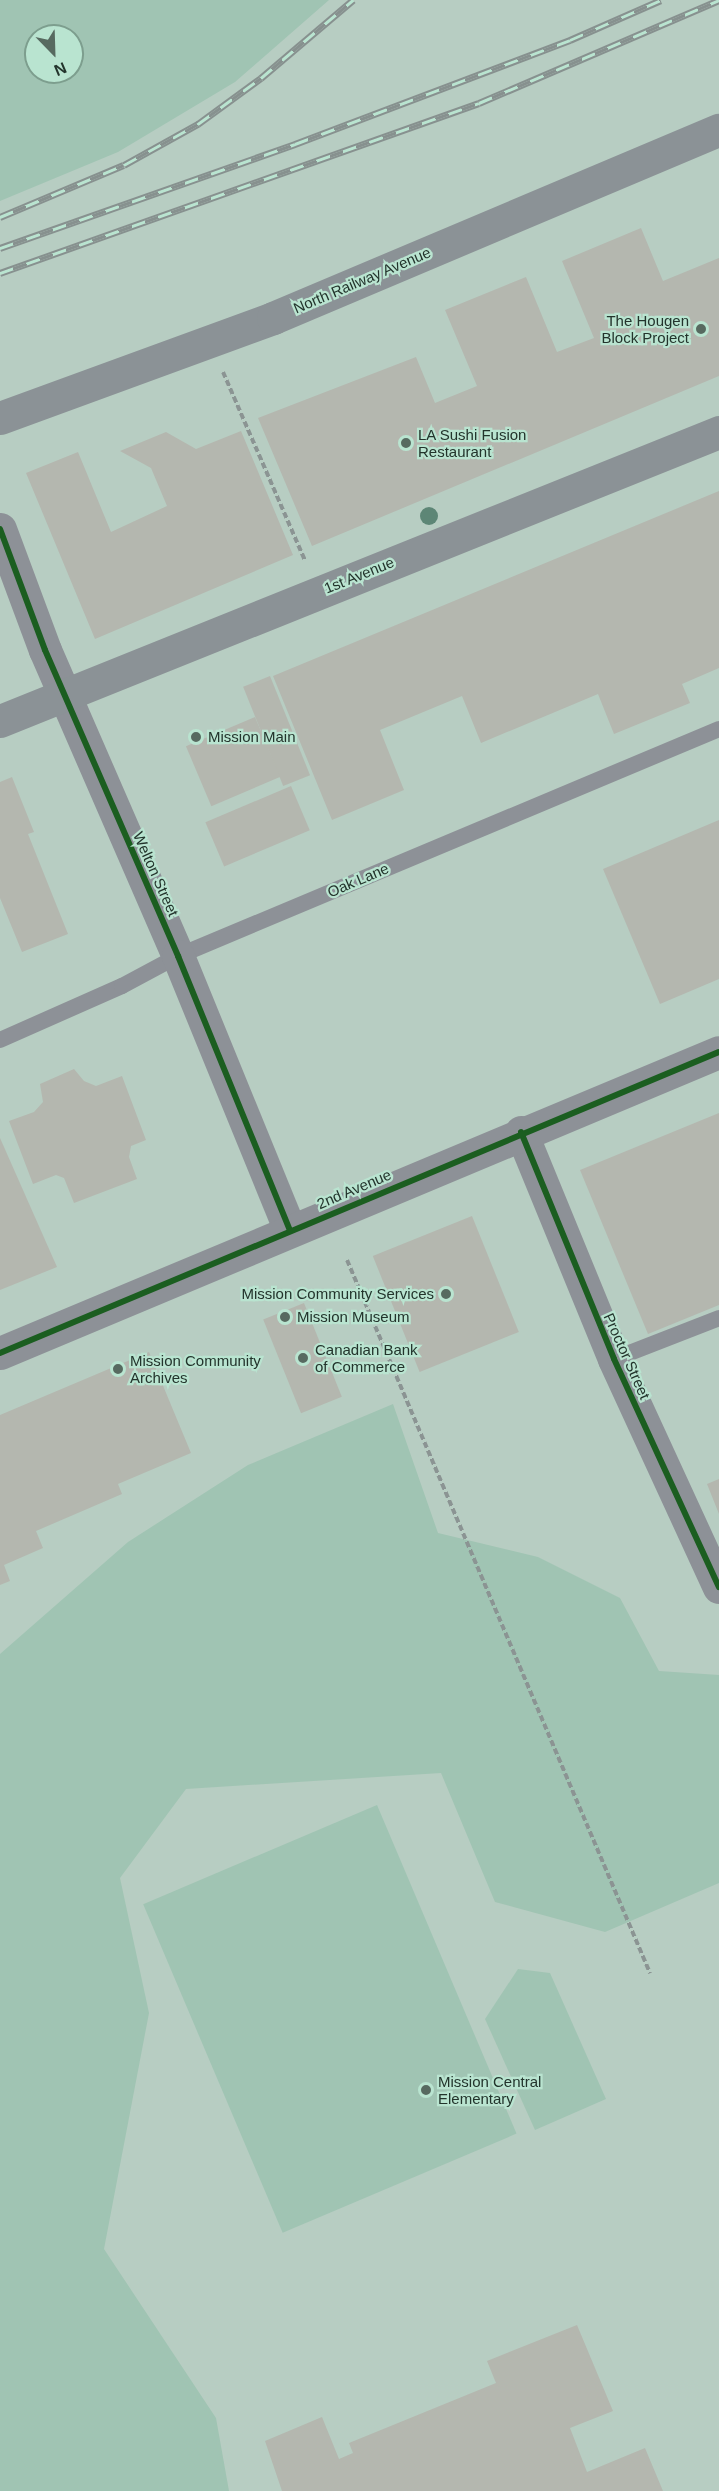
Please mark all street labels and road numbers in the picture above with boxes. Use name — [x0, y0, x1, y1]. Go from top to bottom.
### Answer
street label: North Railway Avenue — [290, 243, 434, 317]
street label: 1st Avenue — [321, 553, 397, 597]
street label: Welton Street — [129, 829, 183, 919]
street label: Oak Lane — [325, 859, 391, 901]
street label: 2nd Avenue — [314, 1165, 394, 1213]
street label: Proctor Street — [600, 1310, 654, 1402]

